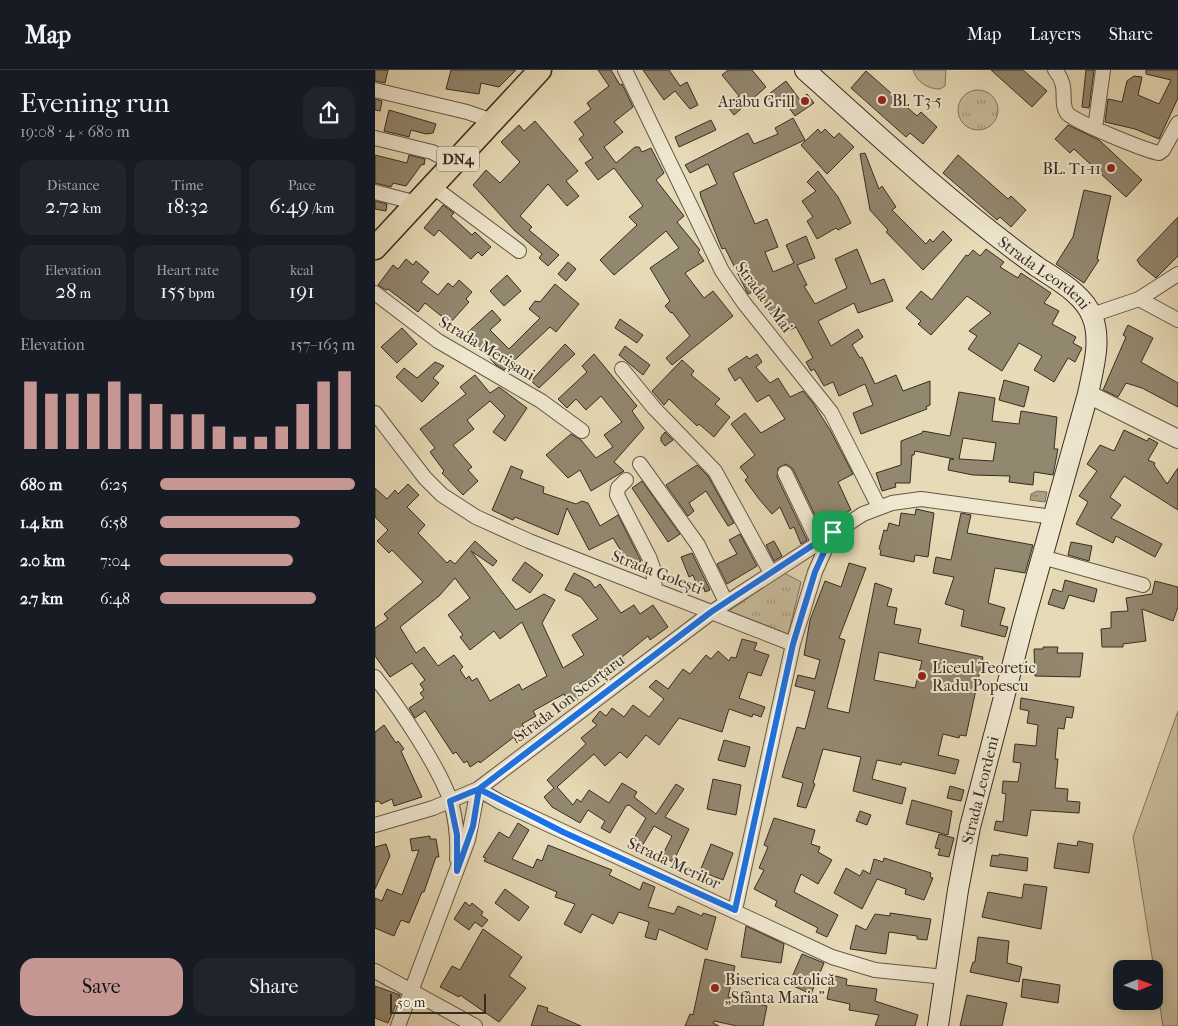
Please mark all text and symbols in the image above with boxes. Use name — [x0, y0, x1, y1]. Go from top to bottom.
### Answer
text: Map — [25, 21, 71, 49]
text: Map — [967, 24, 1001, 45]
text: Layers — [1029, 24, 1081, 45]
text: Share — [1109, 24, 1153, 45]
text: Evening run — [20, 86, 170, 119]
button: share — [303, 87, 355, 139]
place label: Bl. T3-5 — [892, 91, 942, 110]
place label: Arabu Grill — [717, 92, 796, 111]
marker: Bl. T3-5 — [876, 94, 888, 106]
marker: Arabu Grill — [799, 95, 811, 107]
text: 19:08 · 4 × 680 m — [20, 122, 130, 141]
road number: DN4 — [437, 146, 479, 172]
place label: BL. T1-11 — [1042, 159, 1101, 178]
marker: BL. T1-11 — [1105, 162, 1117, 174]
text: Distance — [47, 177, 99, 194]
text: Time — [172, 177, 203, 194]
text: Pace — [288, 177, 316, 194]
text: 2.72 — [45, 194, 80, 218]
text: 18:32 — [166, 194, 209, 218]
text: 6:49 — [269, 194, 309, 218]
text: km — [80, 200, 101, 217]
text: /km — [309, 200, 334, 217]
street label: Strada Leordeni — [995, 232, 1095, 313]
street label: Strada 1 Mai — [731, 258, 797, 336]
text: Elevation — [45, 262, 101, 279]
text: Heart rate — [156, 262, 219, 279]
text: kcal — [290, 262, 314, 279]
text: 28 — [55, 279, 77, 303]
text: 155 — [160, 279, 185, 303]
text: 191 — [289, 279, 315, 303]
text: m — [77, 285, 91, 302]
text: bpm — [185, 285, 215, 302]
street label: Strada Merișani — [435, 312, 539, 384]
text: Elevation — [20, 335, 85, 354]
text: 157–163 m — [290, 335, 355, 354]
text: 680 m — [20, 475, 62, 494]
text: 6:25 — [100, 475, 128, 494]
pin — [812, 511, 854, 553]
text: 1.4 km — [20, 513, 64, 532]
text: 6:58 — [100, 513, 128, 532]
icon: arrive — [819, 518, 847, 546]
street label: Strada Golești — [609, 546, 705, 598]
text: 2.0 km — [20, 551, 65, 570]
text: 7:04 — [100, 551, 130, 570]
text: 2.7 km — [20, 589, 63, 608]
text: 6:48 — [100, 589, 130, 608]
street label: Strada Ion Scorțaru — [510, 650, 629, 747]
place label: Liceul Teoretic Radu Popescu — [932, 658, 1035, 695]
marker: Liceul Teoretic Radu Popescu — [916, 670, 928, 682]
street label: Strada Leordeni — [957, 734, 1003, 846]
street label: Strada Merilor — [624, 833, 724, 893]
button: Save — [20, 958, 183, 1016]
button: Share — [193, 958, 355, 1016]
north arrow — [1113, 960, 1163, 1010]
map controls — [1113, 960, 1163, 1010]
place label: Biserica catolică „Sfânta Maria” — [725, 970, 836, 1007]
marker: Biserica catolică „Sfânta Maria” — [709, 982, 721, 994]
scale bar — [390, 991, 486, 1014]
text: 50 m — [397, 994, 425, 1011]

